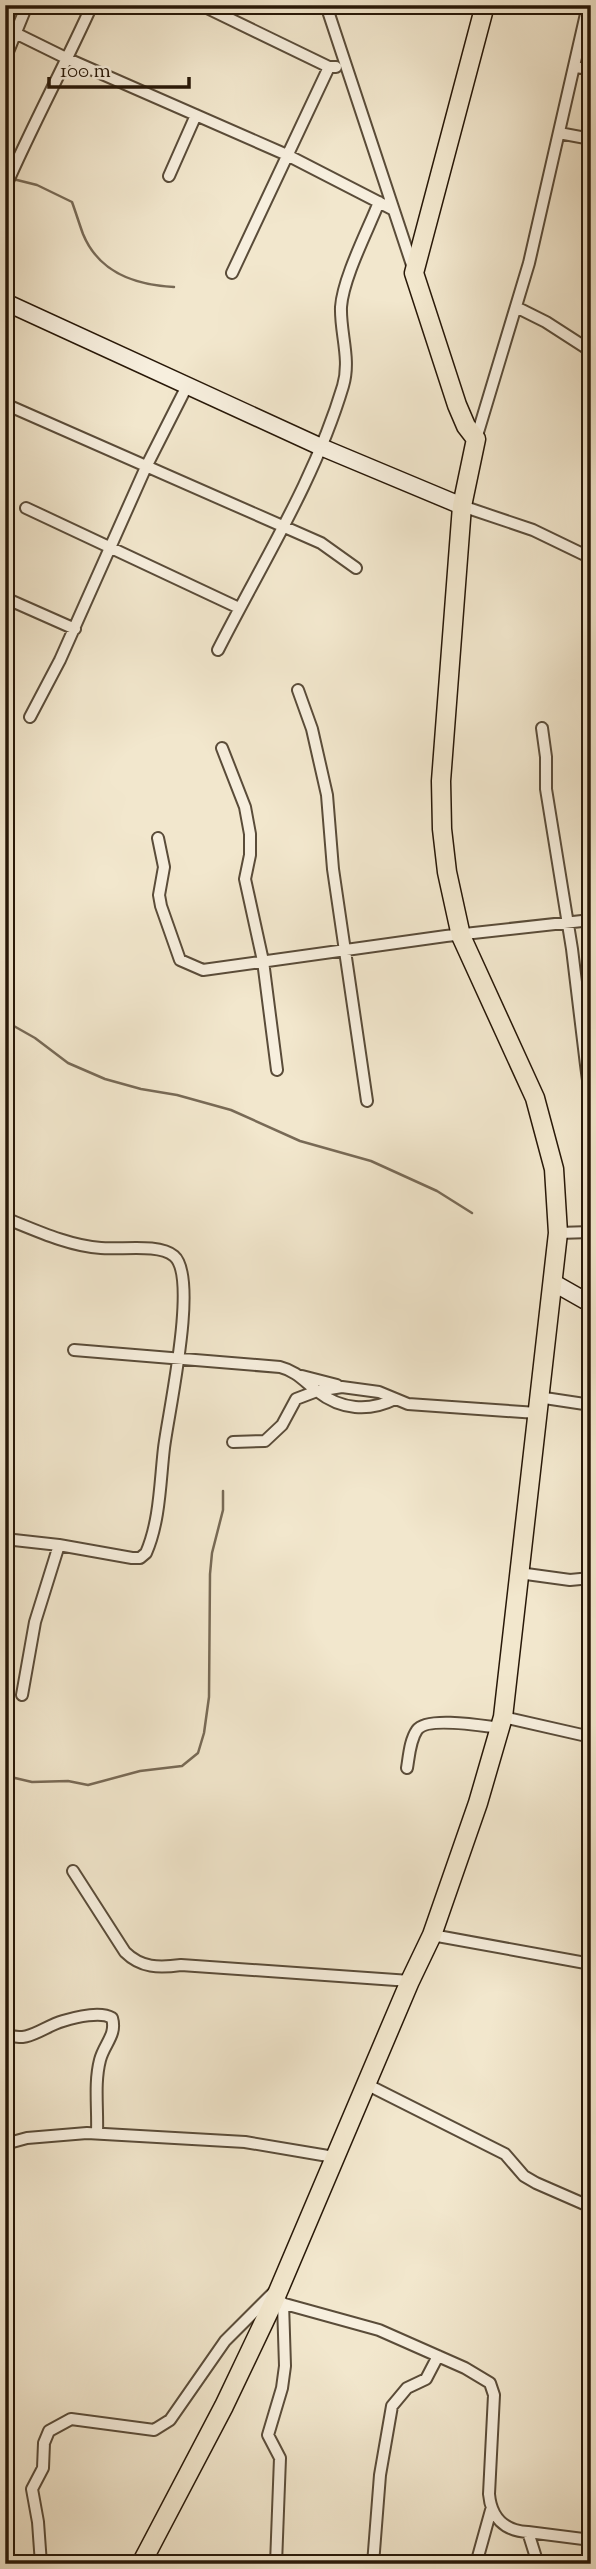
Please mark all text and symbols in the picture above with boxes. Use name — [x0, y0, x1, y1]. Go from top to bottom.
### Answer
scale bar — [49, 46, 189, 90]
text: 100 m — [60, 57, 111, 87]

